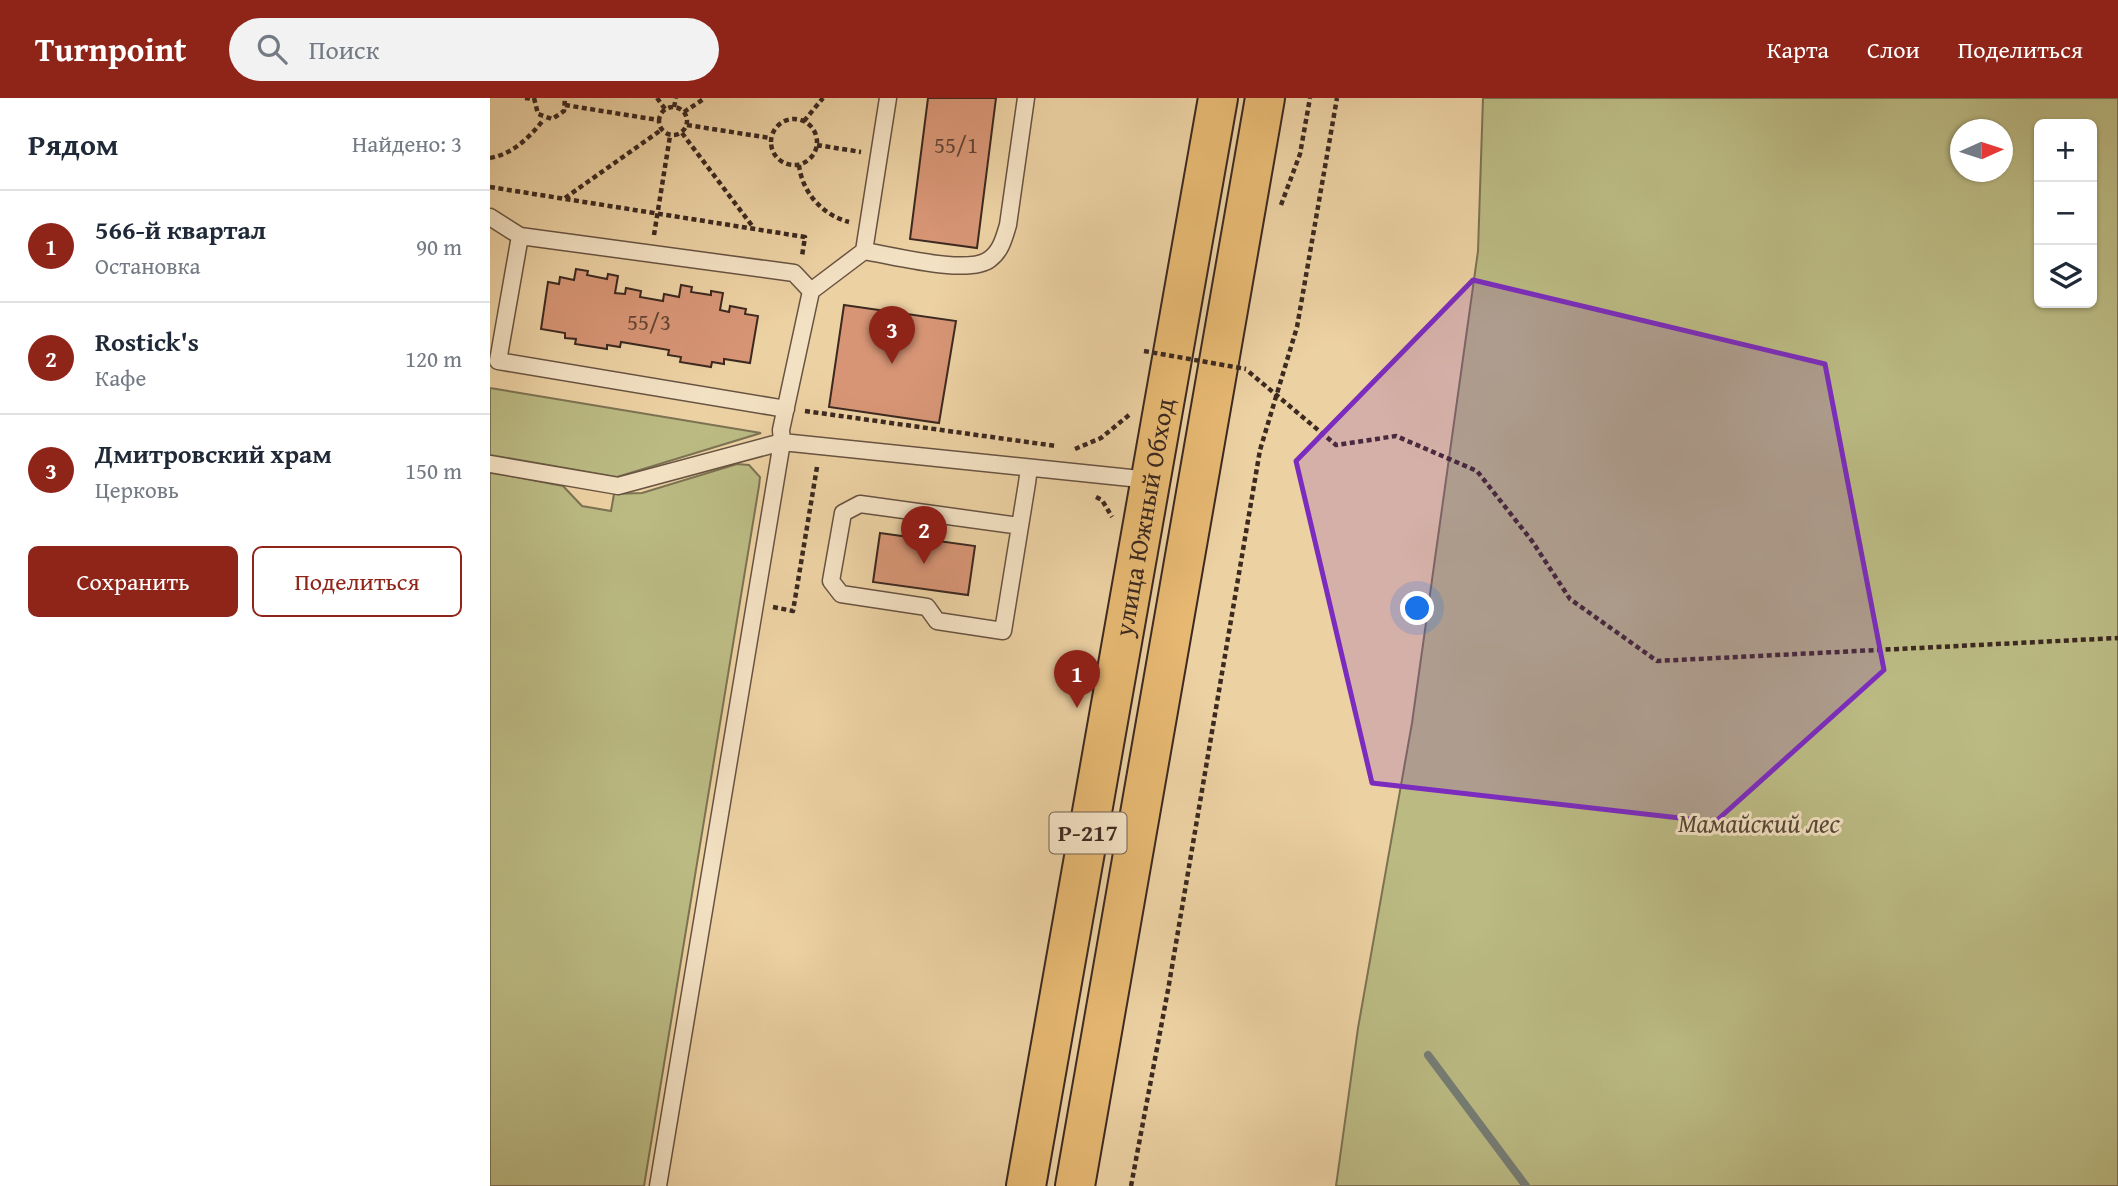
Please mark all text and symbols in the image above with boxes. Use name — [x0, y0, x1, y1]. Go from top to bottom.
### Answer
search box — [229, 18, 719, 81]
text: Turnpoint — [35, 25, 187, 73]
icon: search — [253, 30, 291, 68]
text: Поиск — [309, 30, 379, 69]
text: Карта — [1767, 32, 1829, 67]
text: Слои — [1867, 32, 1920, 67]
text: Поделиться — [1958, 32, 2083, 67]
north arrow — [1950, 119, 2013, 182]
map controls — [2034, 119, 2097, 308]
button: + — [2034, 119, 2097, 182]
text: Рядом — [28, 122, 119, 166]
text: Найдено: 3 — [352, 127, 462, 160]
house number: 55/1 — [934, 128, 978, 161]
button: − — [2034, 182, 2097, 245]
text: 566-й квартал — [95, 210, 266, 249]
text: 1 — [45, 230, 57, 263]
text: 90 m — [416, 230, 462, 263]
button: layers — [2034, 245, 2097, 308]
text: Остановка — [95, 249, 201, 282]
house number: 55/3 — [627, 305, 671, 338]
pin: 3 — [869, 306, 915, 364]
text: Rostick's — [95, 322, 199, 361]
text: 2 — [45, 342, 57, 375]
text: 120 m — [405, 342, 462, 375]
text: Кафе — [95, 361, 146, 394]
street label: улица Южный Обход — [1103, 395, 1184, 641]
text: Дмитровский храм — [95, 434, 332, 473]
text: 3 — [45, 454, 57, 487]
text: 150 m — [405, 454, 462, 487]
text: Церковь — [95, 473, 179, 506]
pin: 2 — [901, 506, 947, 564]
button: Сохранить — [28, 546, 238, 617]
button: Поделиться — [252, 546, 462, 617]
your location — [1400, 591, 1434, 625]
pin: 1 — [1054, 650, 1100, 708]
park label: Мамайский лес — [1678, 803, 1841, 842]
road number: Р-217 — [1050, 812, 1126, 854]

